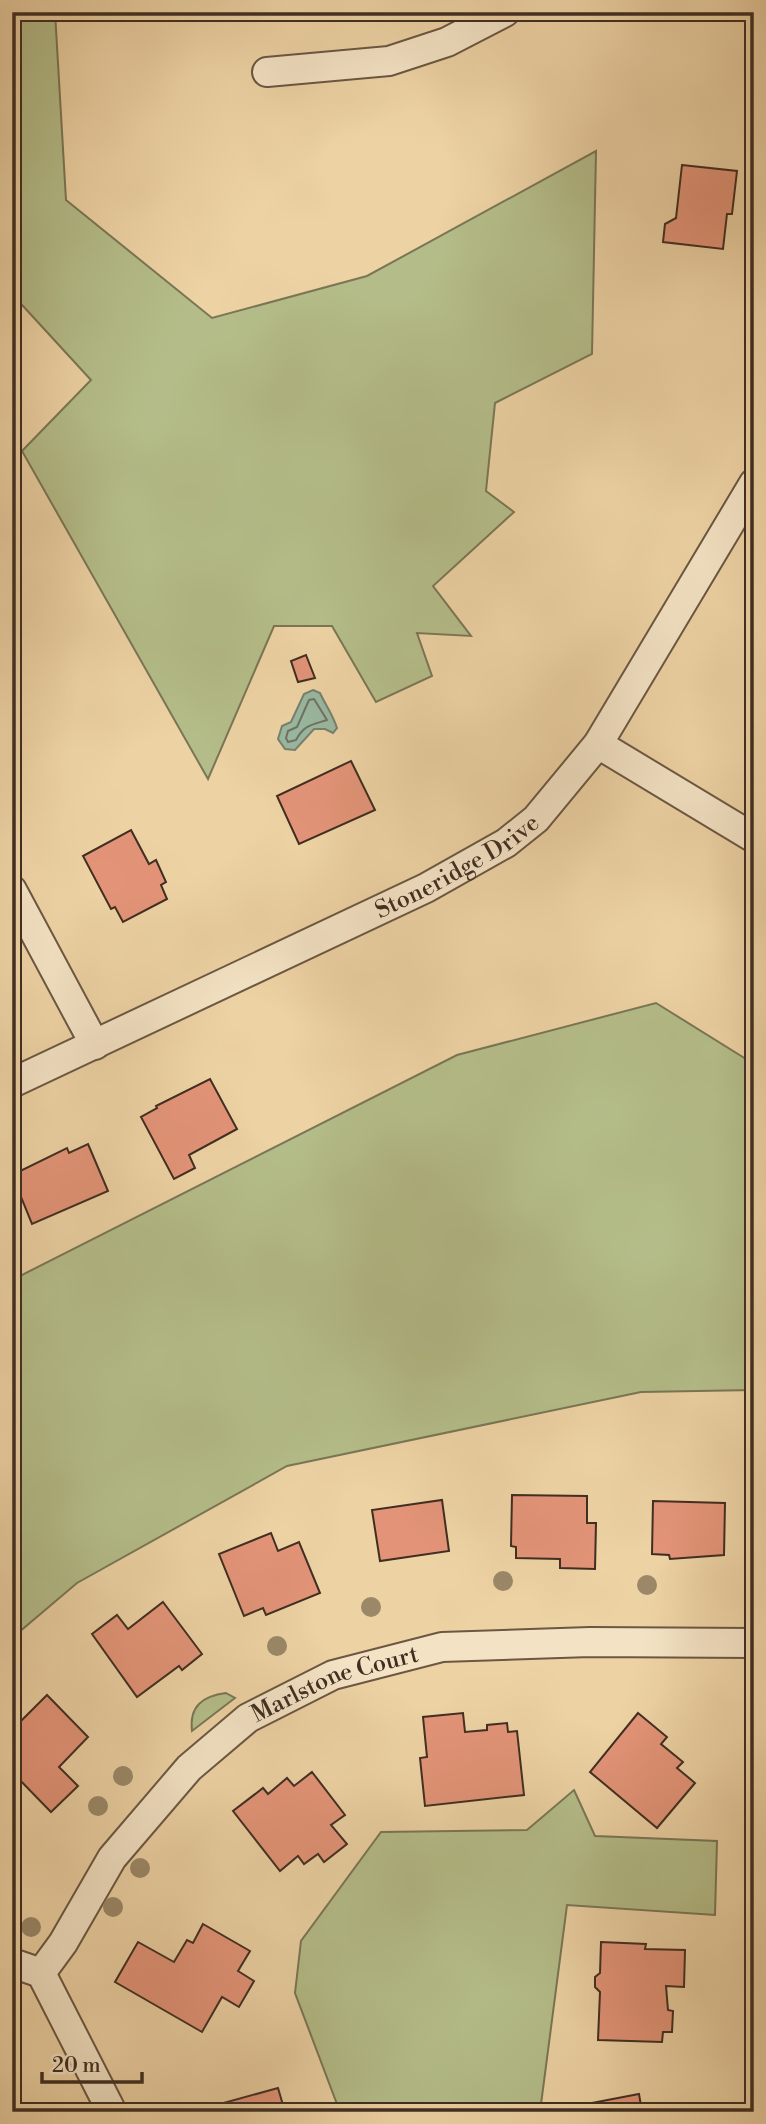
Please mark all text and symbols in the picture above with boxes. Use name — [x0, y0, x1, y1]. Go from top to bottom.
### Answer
street label: Stoneridge Drive — [370, 808, 546, 926]
street label: Marlstone Court — [246, 1640, 422, 1730]
scale bar — [42, 2040, 142, 2084]
text: 20 m — [52, 2053, 101, 2079]

